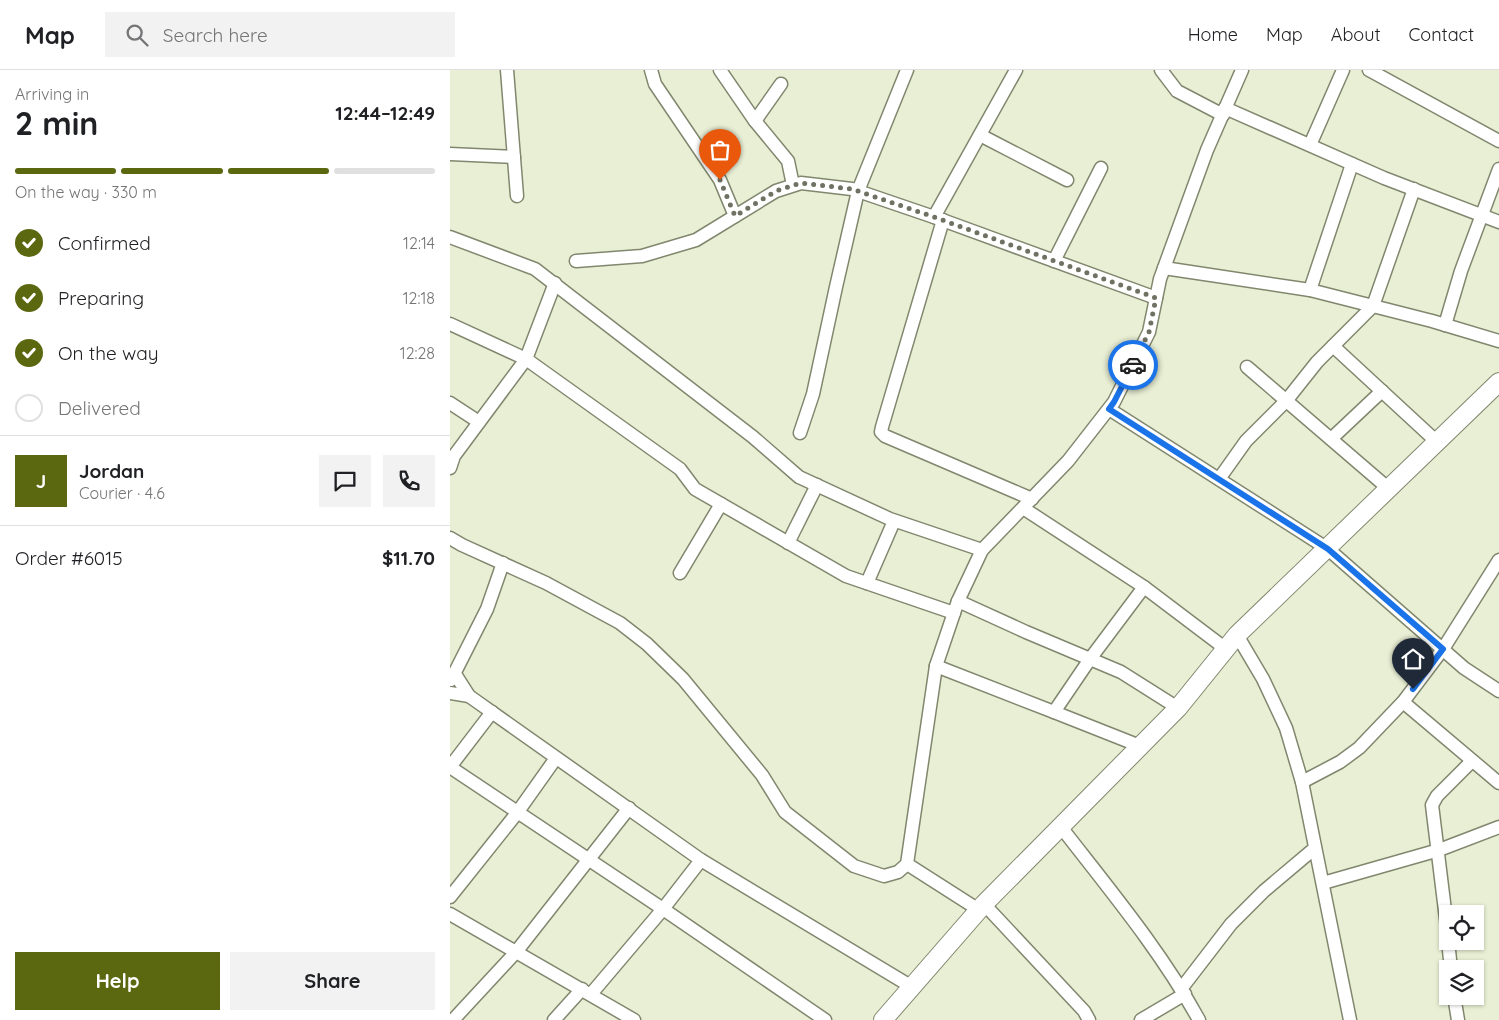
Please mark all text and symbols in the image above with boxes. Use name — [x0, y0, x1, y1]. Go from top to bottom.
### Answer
search box — [105, 12, 455, 57]
text: Map — [25, 20, 75, 50]
icon: search — [123, 21, 151, 49]
text: Search here — [163, 23, 268, 47]
text: Home — [1188, 23, 1238, 46]
text: Map — [1266, 23, 1303, 46]
text: About — [1331, 23, 1381, 46]
text: Contact — [1409, 23, 1474, 46]
text: Arriving in — [15, 84, 89, 104]
text: 12:44–12:49 — [335, 101, 435, 125]
text: 2 min — [15, 103, 98, 143]
pin — [699, 129, 741, 180]
icon: bag — [706, 136, 734, 164]
text: On the way · 330 m — [15, 182, 157, 202]
icon: check — [15, 229, 43, 257]
text: Confirmed — [58, 231, 151, 255]
text: 12:14 — [403, 233, 435, 253]
icon: check — [15, 284, 43, 312]
text: Preparing — [58, 286, 144, 310]
text: 12:18 — [403, 288, 435, 308]
icon: check — [15, 339, 43, 367]
courier — [1108, 340, 1158, 390]
text: On the way — [58, 341, 159, 365]
text: 12:28 — [400, 343, 435, 363]
icon: car — [1119, 351, 1147, 379]
text: Delivered — [58, 396, 141, 420]
button: chat — [319, 455, 371, 507]
button: phone — [383, 455, 435, 507]
text: Jordan — [79, 459, 144, 483]
text: J — [36, 469, 46, 493]
text: Courier · 4.6 — [79, 483, 165, 503]
text: Order #6015 — [15, 546, 123, 570]
text: $11.70 — [382, 546, 435, 570]
pin — [1392, 638, 1434, 689]
icon: home — [1399, 645, 1427, 673]
map controls — [1439, 905, 1484, 1005]
button: locate — [1439, 905, 1484, 950]
button: Help — [15, 952, 220, 1010]
button: Share — [230, 952, 435, 1010]
button: layers — [1439, 960, 1484, 1005]

